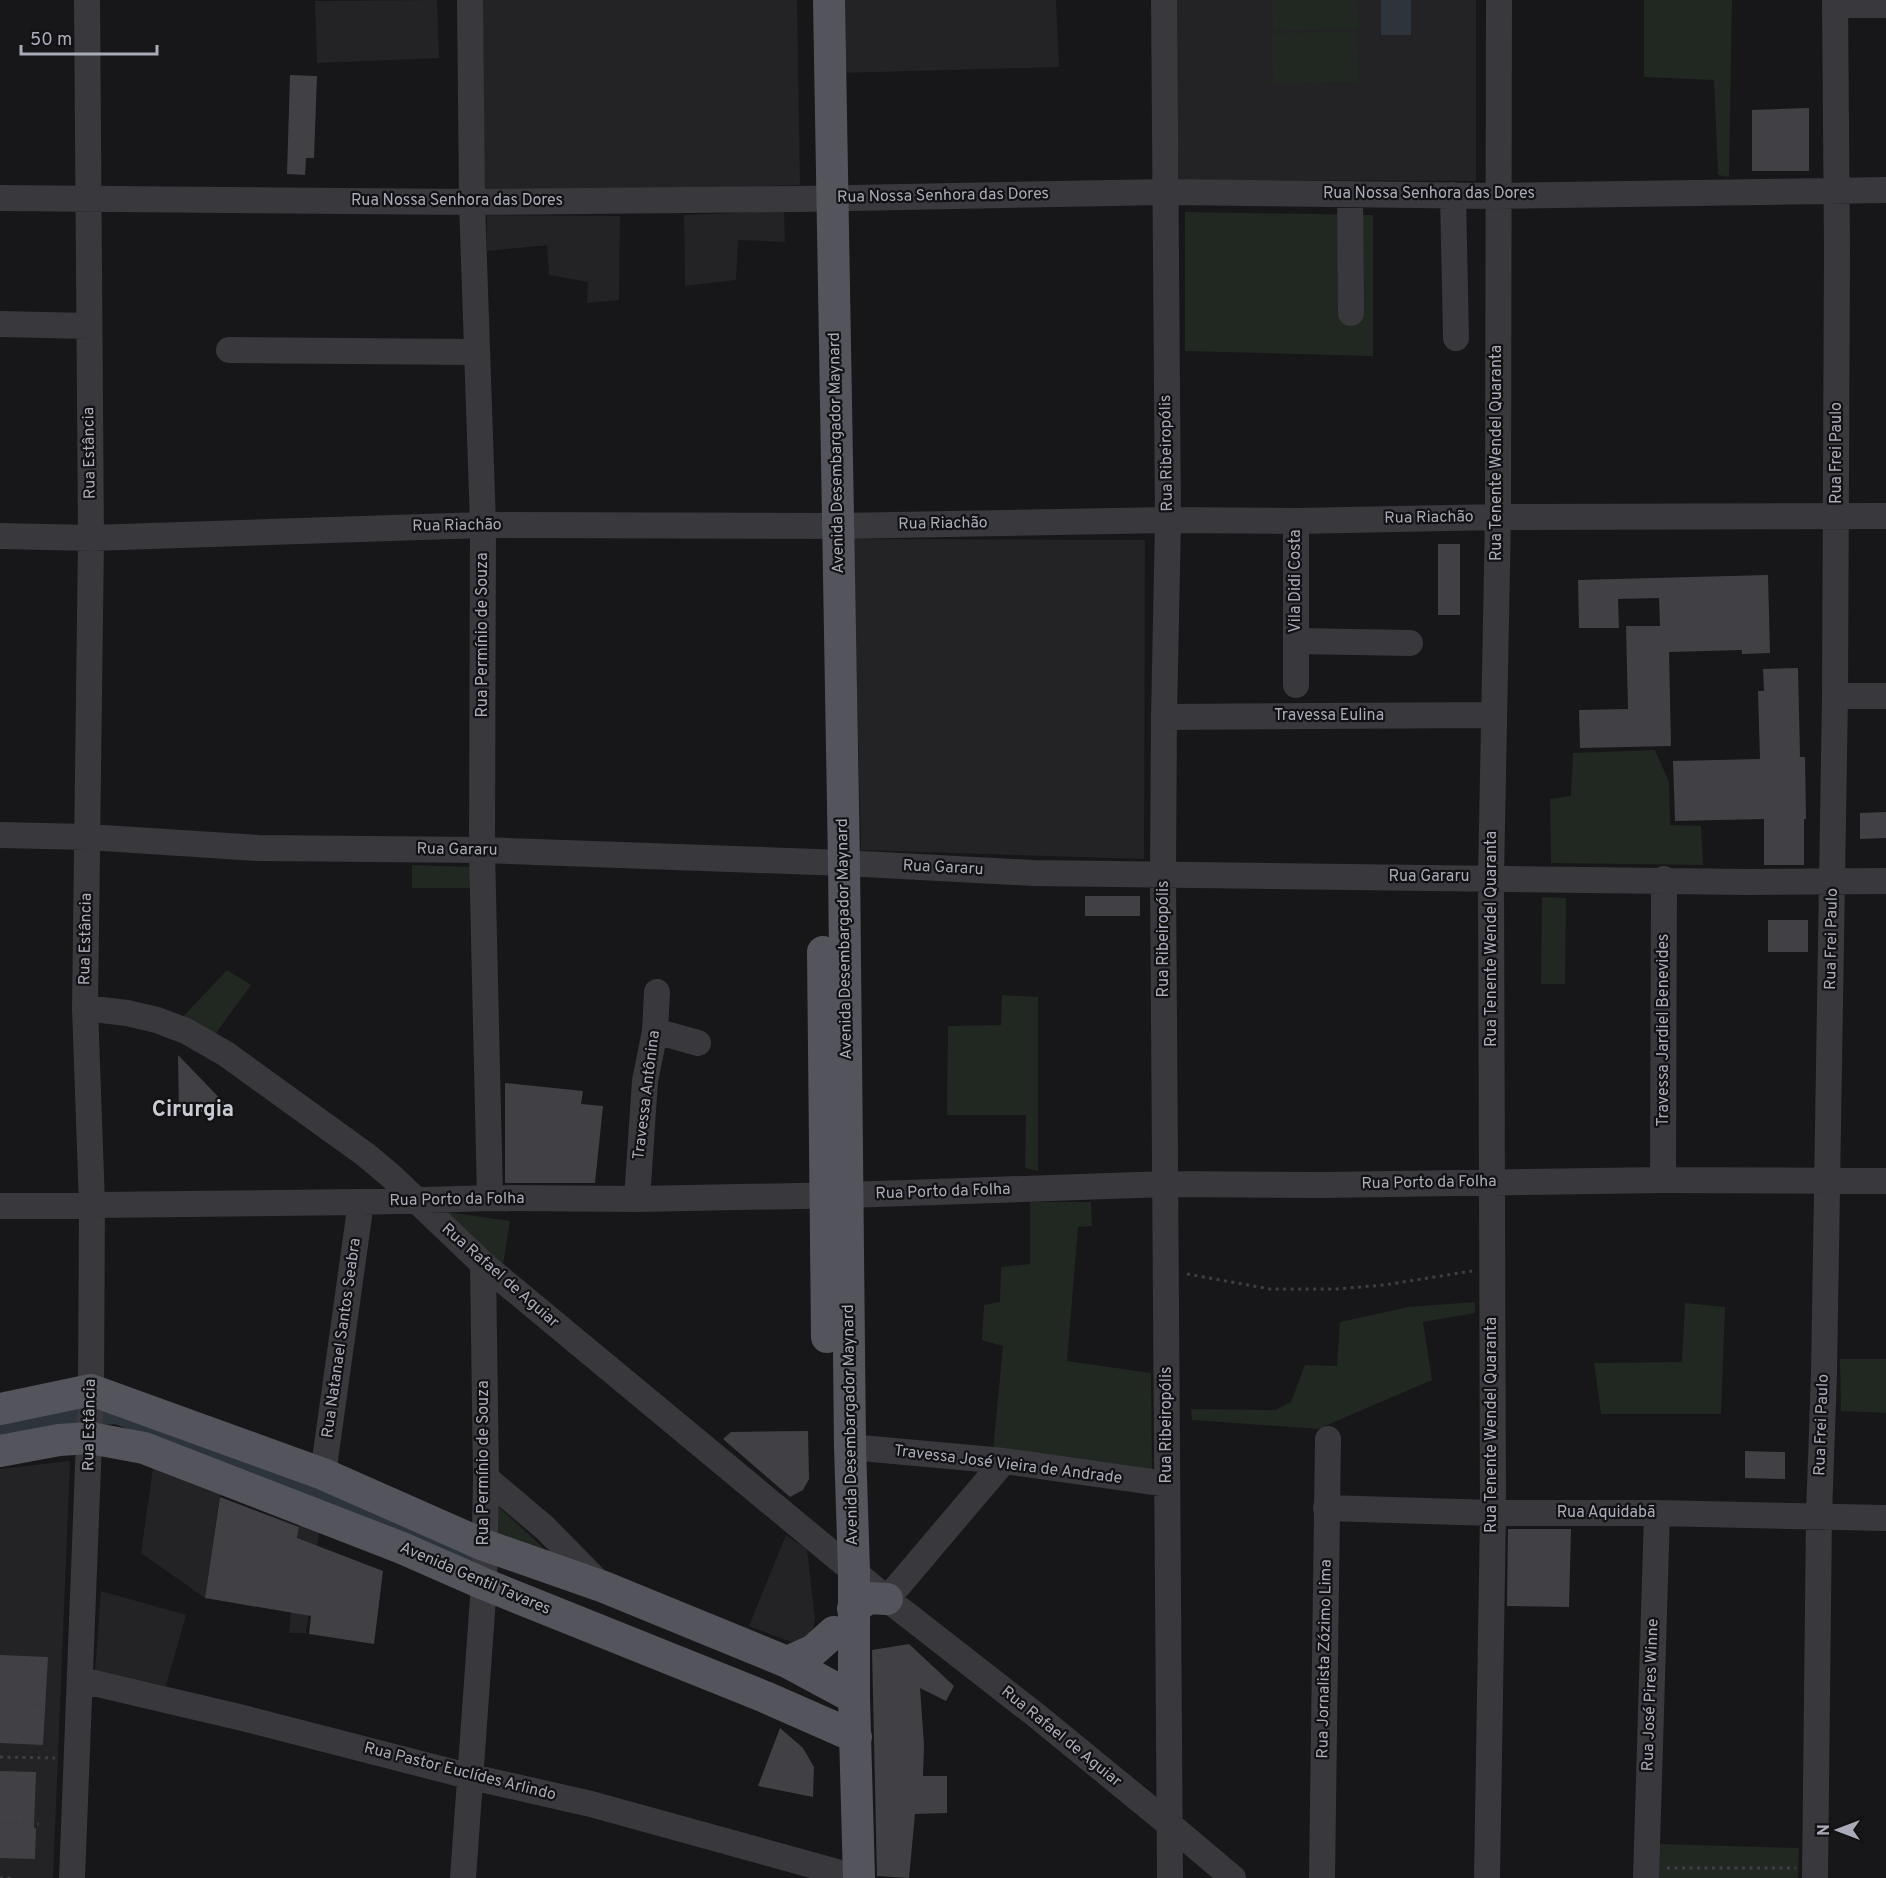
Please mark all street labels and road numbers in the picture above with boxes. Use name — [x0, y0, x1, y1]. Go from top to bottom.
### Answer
street label: Rua Nossa Senhora das Dores — [837, 184, 1049, 208]
street label: Rua Nossa Senhora das Dores — [1323, 184, 1535, 204]
street label: Rua Nossa Senhora das Dores — [351, 191, 563, 211]
street label: Avenida Desembargador Maynard — [825, 332, 849, 574]
street label: Rua Tenente Wendel Quaranta — [1487, 345, 1507, 561]
street label: Rua Ribeiropólis — [1156, 394, 1178, 512]
street label: Rua Frei Paulo — [1827, 402, 1847, 504]
street label: Rua Estância — [79, 407, 101, 499]
street label: Rua Riachão — [1384, 507, 1474, 529]
street label: Rua Riachão — [898, 513, 988, 535]
street label: Rua Riachão — [412, 515, 502, 537]
street label: Vila Didi Costa — [1286, 529, 1306, 633]
street label: Rua Permínio de Souza — [473, 552, 493, 718]
street label: Travessa Eulina — [1274, 706, 1384, 726]
street label: Avenida Desembargador Maynard — [833, 818, 857, 1060]
street label: Rua Tenente Wendel Quaranta — [1482, 831, 1502, 1047]
street label: Rua Gararu — [416, 839, 498, 861]
street label: Rua Gararu — [902, 856, 984, 880]
street label: Rua Gararu — [1389, 867, 1469, 887]
street label: Rua Ribeiropólis — [1154, 881, 1174, 997]
street label: Rua Frei Paulo — [1821, 888, 1843, 990]
street label: Rua Estância — [75, 893, 97, 985]
street label: Travessa Jardiel Benevides — [1654, 934, 1674, 1126]
street label: Travessa Antônina — [629, 1029, 665, 1161]
street label: Rua Porto da Folha — [1361, 1172, 1497, 1194]
street label: Rua Porto da Folha — [875, 1180, 1011, 1204]
street label: Rua Porto da Folha — [389, 1189, 525, 1211]
street label: Rua Rafael de Aguiar — [437, 1219, 563, 1333]
street label: Rua Natanael Santos Seabra — [318, 1237, 366, 1439]
street label: Avenida Desembargador Maynard — [839, 1304, 863, 1546]
street label: Rua Tenente Wendel Quaranta — [1482, 1317, 1502, 1533]
street label: Rua Ribeiropólis — [1157, 1367, 1177, 1483]
street label: Rua Frei Paulo — [1810, 1374, 1834, 1476]
street label: Rua Estância — [79, 1379, 101, 1471]
street label: Rua Permínio de Souza — [474, 1380, 494, 1546]
street label: Travessa José Vieira de Andrade — [893, 1441, 1123, 1489]
street label: Rua Aquidabã — [1557, 1503, 1655, 1523]
street label: Avenida Gentil Tavares — [397, 1538, 553, 1620]
street label: Rua Jornalista Zózimo Lima — [1313, 1559, 1337, 1759]
street label: Rua José Pires Winne — [1638, 1618, 1664, 1772]
street label: Rua Rafael de Aguiar — [997, 1682, 1125, 1792]
street label: Rua Pastor Euclídes Arlindo — [362, 1738, 558, 1806]

